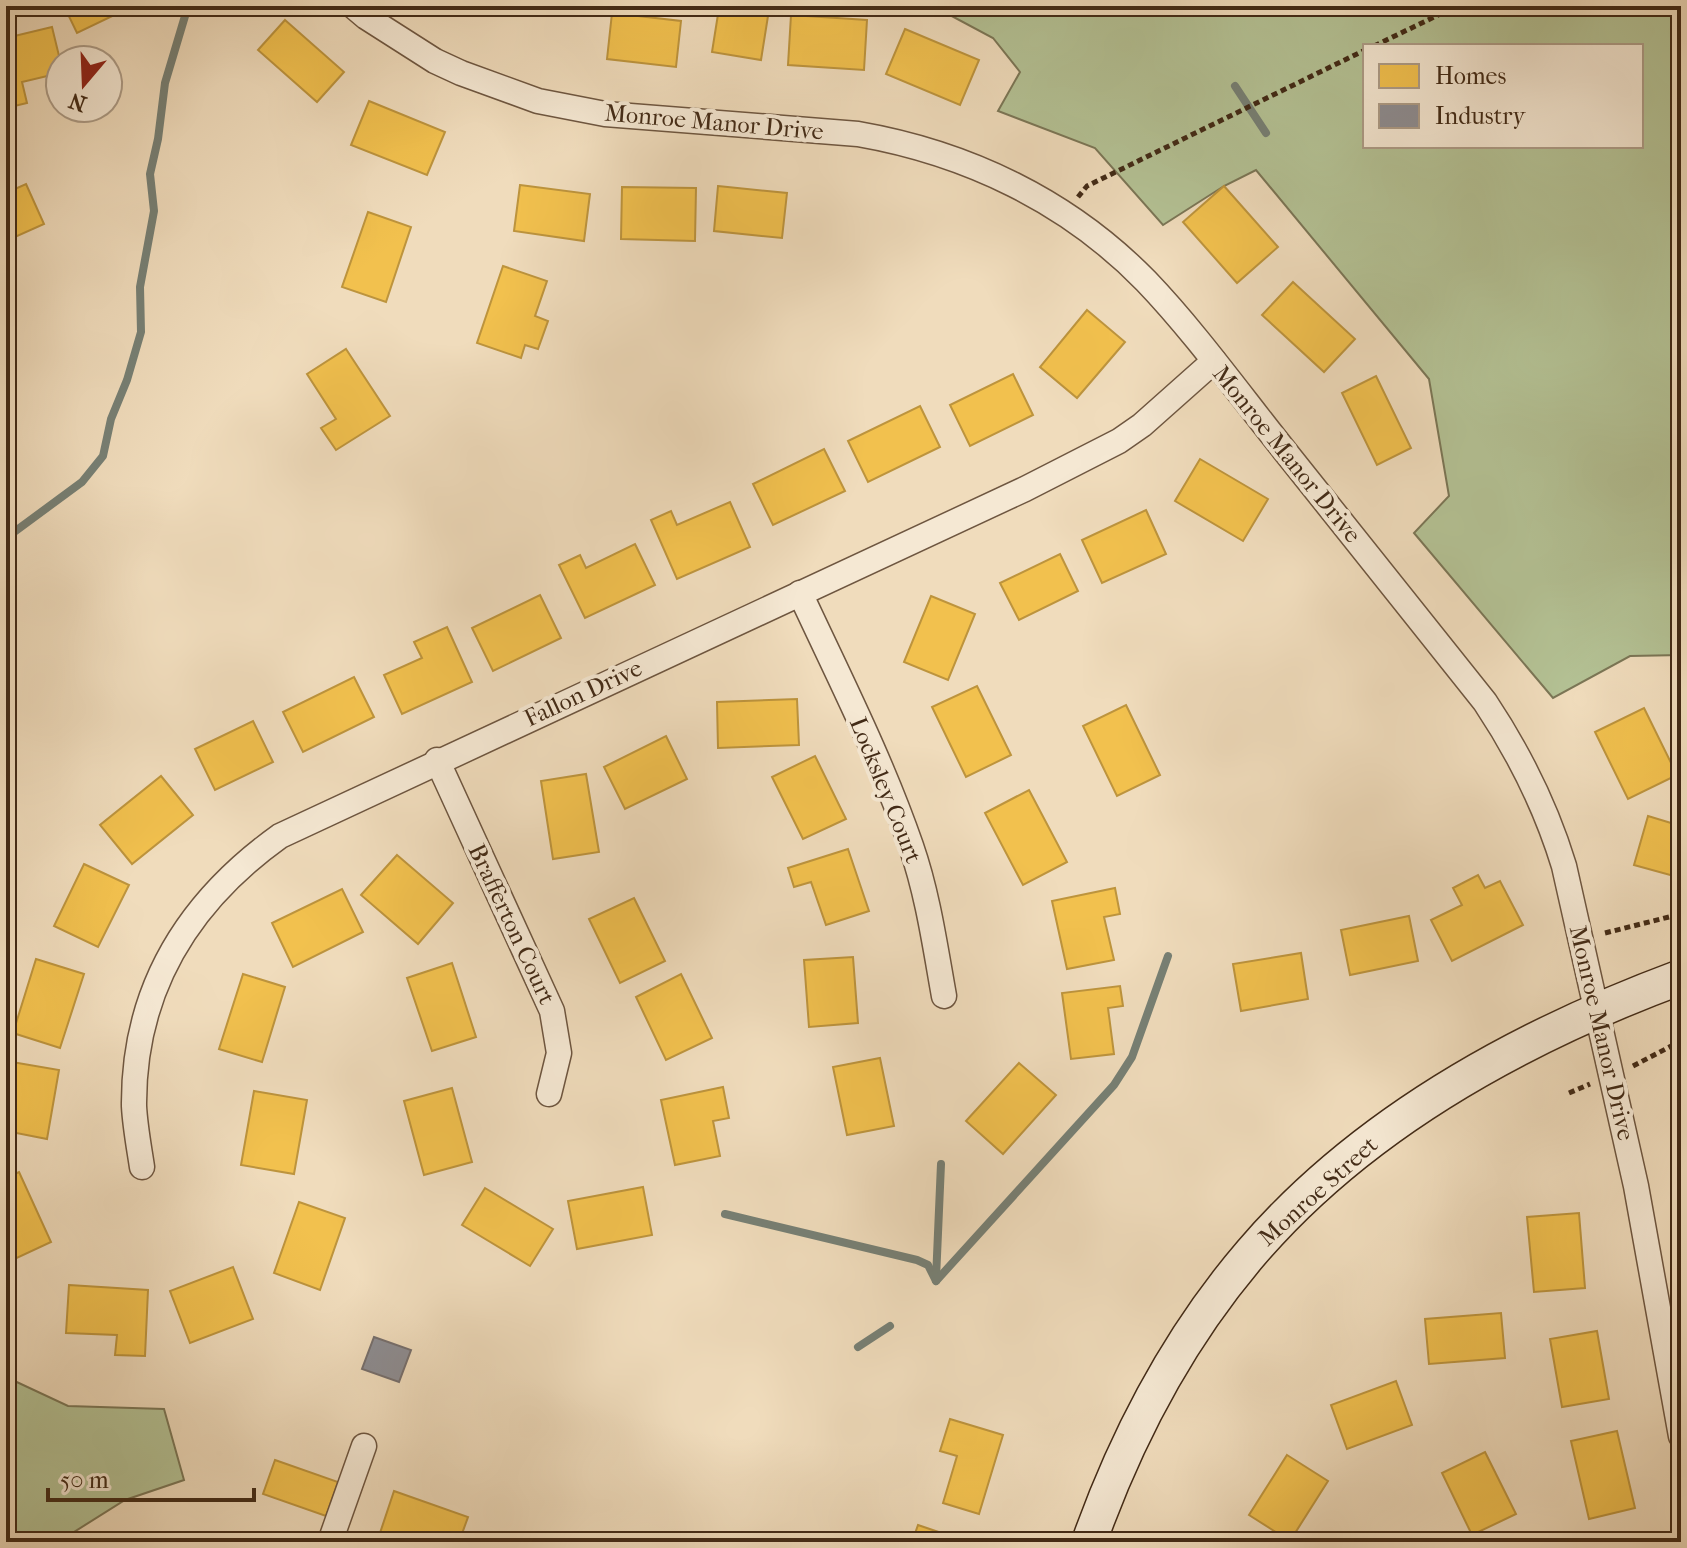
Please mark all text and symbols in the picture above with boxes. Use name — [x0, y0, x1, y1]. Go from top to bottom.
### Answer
north arrow — [44, 44, 124, 124]
legend — [1363, 44, 1643, 148]
text: Homes — [1435, 62, 1506, 90]
text: N — [65, 87, 90, 117]
street label: Monroe Manor Drive — [603, 98, 825, 146]
text: Industry — [1435, 102, 1526, 130]
street label: Monroe Manor Drive — [1207, 360, 1367, 548]
street label: Fallon Drive — [520, 653, 646, 732]
street label: Locksley Court — [844, 713, 928, 867]
street label: Brafferton Court — [463, 839, 562, 1009]
street label: Monroe Manor Drive — [1564, 923, 1640, 1143]
street label: Monroe Street — [1253, 1130, 1383, 1252]
scale bar — [48, 1452, 254, 1502]
text: 50 m — [60, 1466, 109, 1494]

